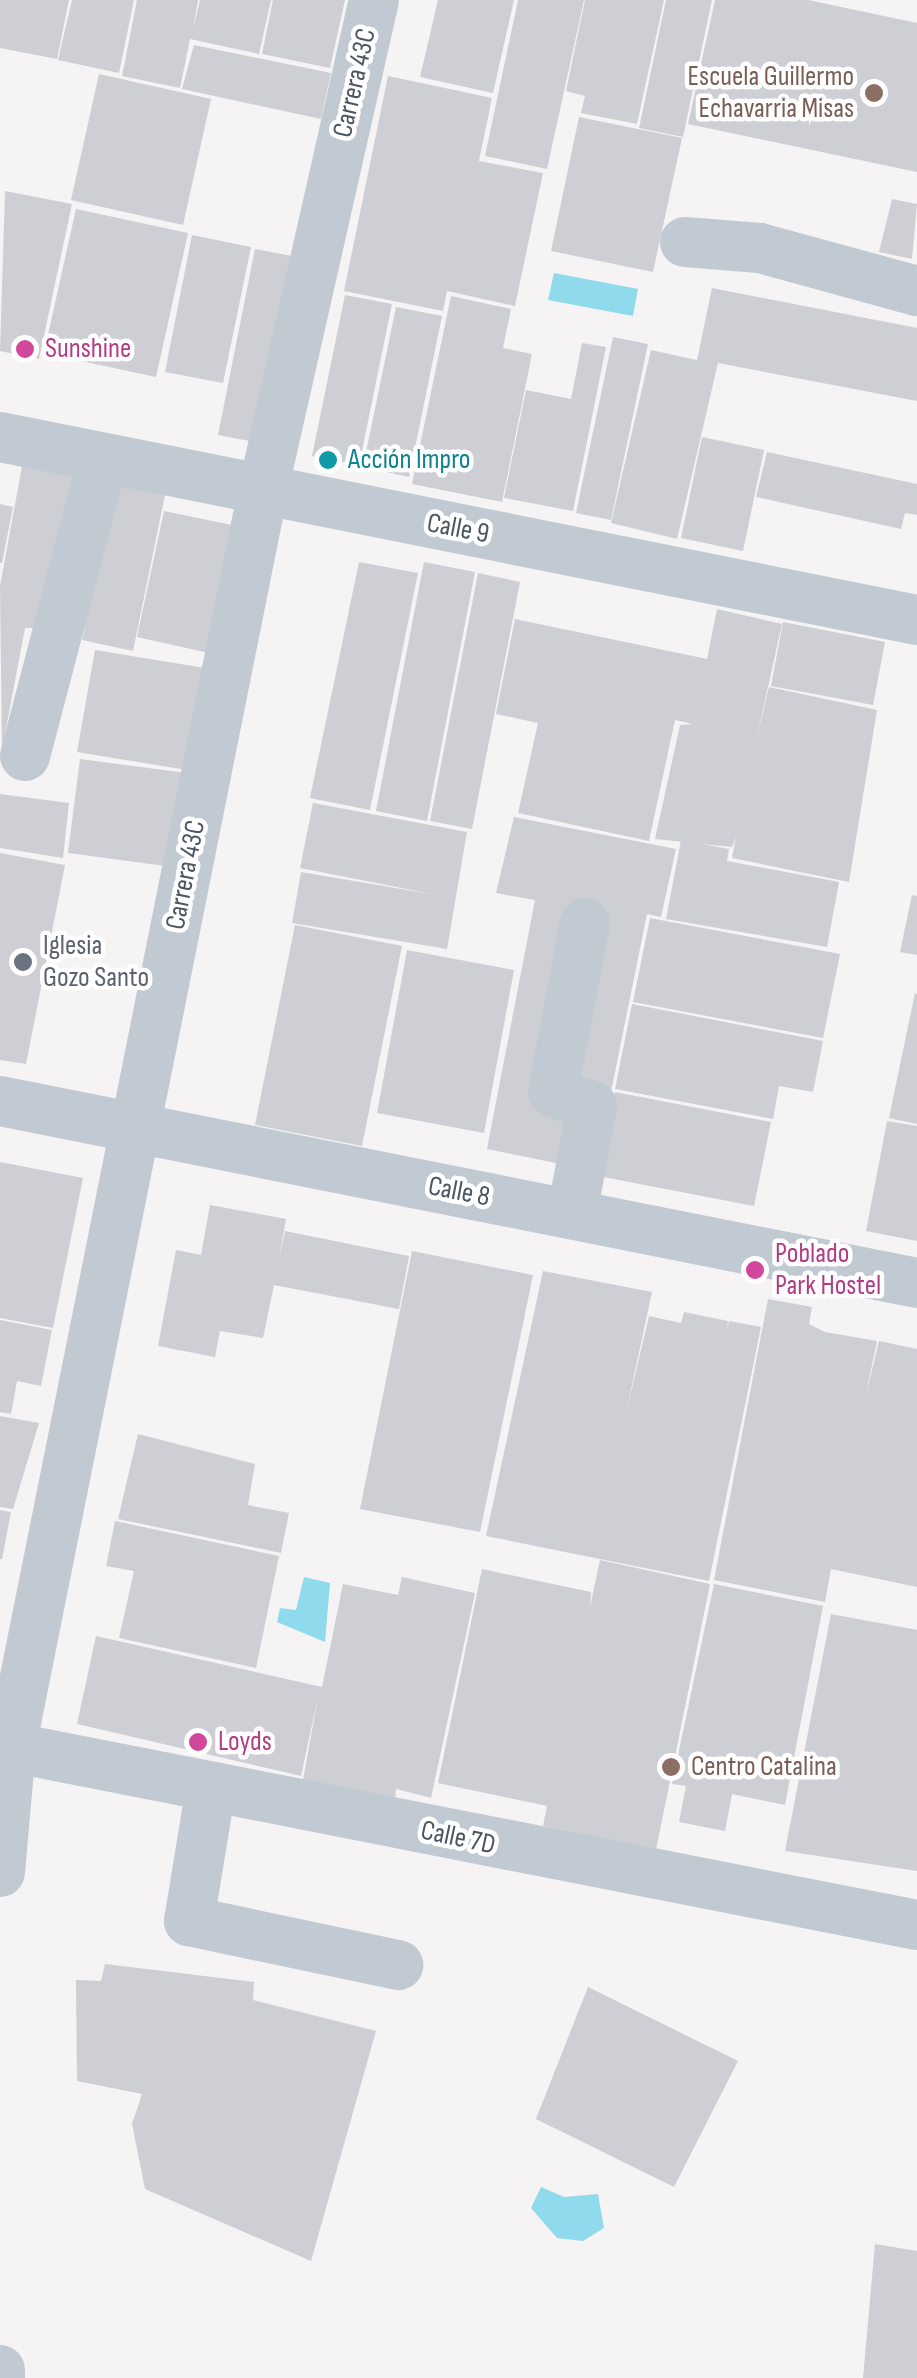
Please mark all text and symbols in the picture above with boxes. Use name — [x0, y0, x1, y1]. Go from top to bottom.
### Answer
street label: Carrera 43C — [326, 25, 384, 141]
place label: Escuela Guillermo Echavarria Misas — [688, 60, 854, 126]
marker: Escuela Guillermo Echavarria Misas — [863, 82, 885, 104]
place label: Sunshine — [45, 332, 131, 366]
marker: Sunshine — [14, 338, 36, 360]
place label: Acción Impro — [348, 443, 470, 477]
marker: Acción Impro — [317, 449, 339, 471]
street label: Calle 9 — [424, 507, 492, 551]
street label: Carrera 43C — [159, 817, 213, 933]
place label: Iglesia Gozo Santo — [43, 929, 149, 995]
marker: Iglesia Gozo Santo — [12, 951, 34, 973]
street label: Calle 8 — [425, 1170, 493, 1214]
place label: Poblado Park Hostel — [775, 1237, 881, 1303]
marker: Poblado Park Hostel — [744, 1259, 766, 1281]
place label: Loyds — [218, 1725, 272, 1759]
marker: Loyds — [187, 1731, 209, 1753]
place label: Centro Catalina — [691, 1750, 837, 1784]
marker: Centro Catalina — [660, 1756, 682, 1778]
street label: Calle 7D — [418, 1814, 498, 1862]

